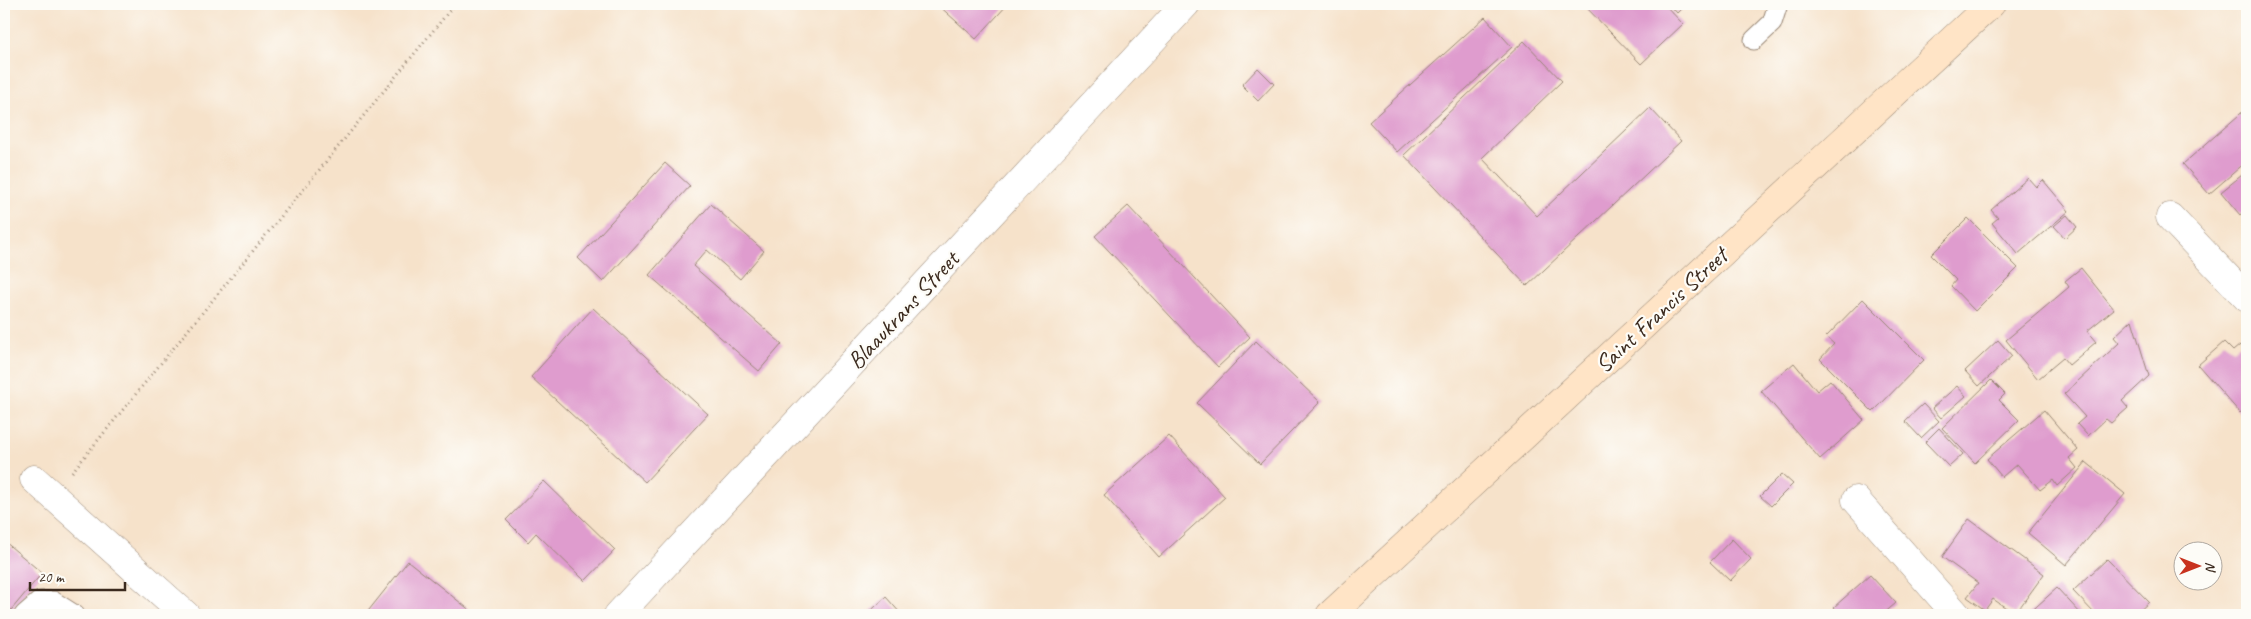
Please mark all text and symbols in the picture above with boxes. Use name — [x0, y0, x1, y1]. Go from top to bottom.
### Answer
street label: Saint Francis Street — [1588, 239, 1736, 379]
street label: Blaaukrans Street — [841, 243, 967, 375]
north arrow — [2174, 542, 2224, 592]
scale bar — [30, 559, 125, 591]
text: N — [2202, 562, 2219, 573]
text: 20 m — [38, 568, 65, 587]

